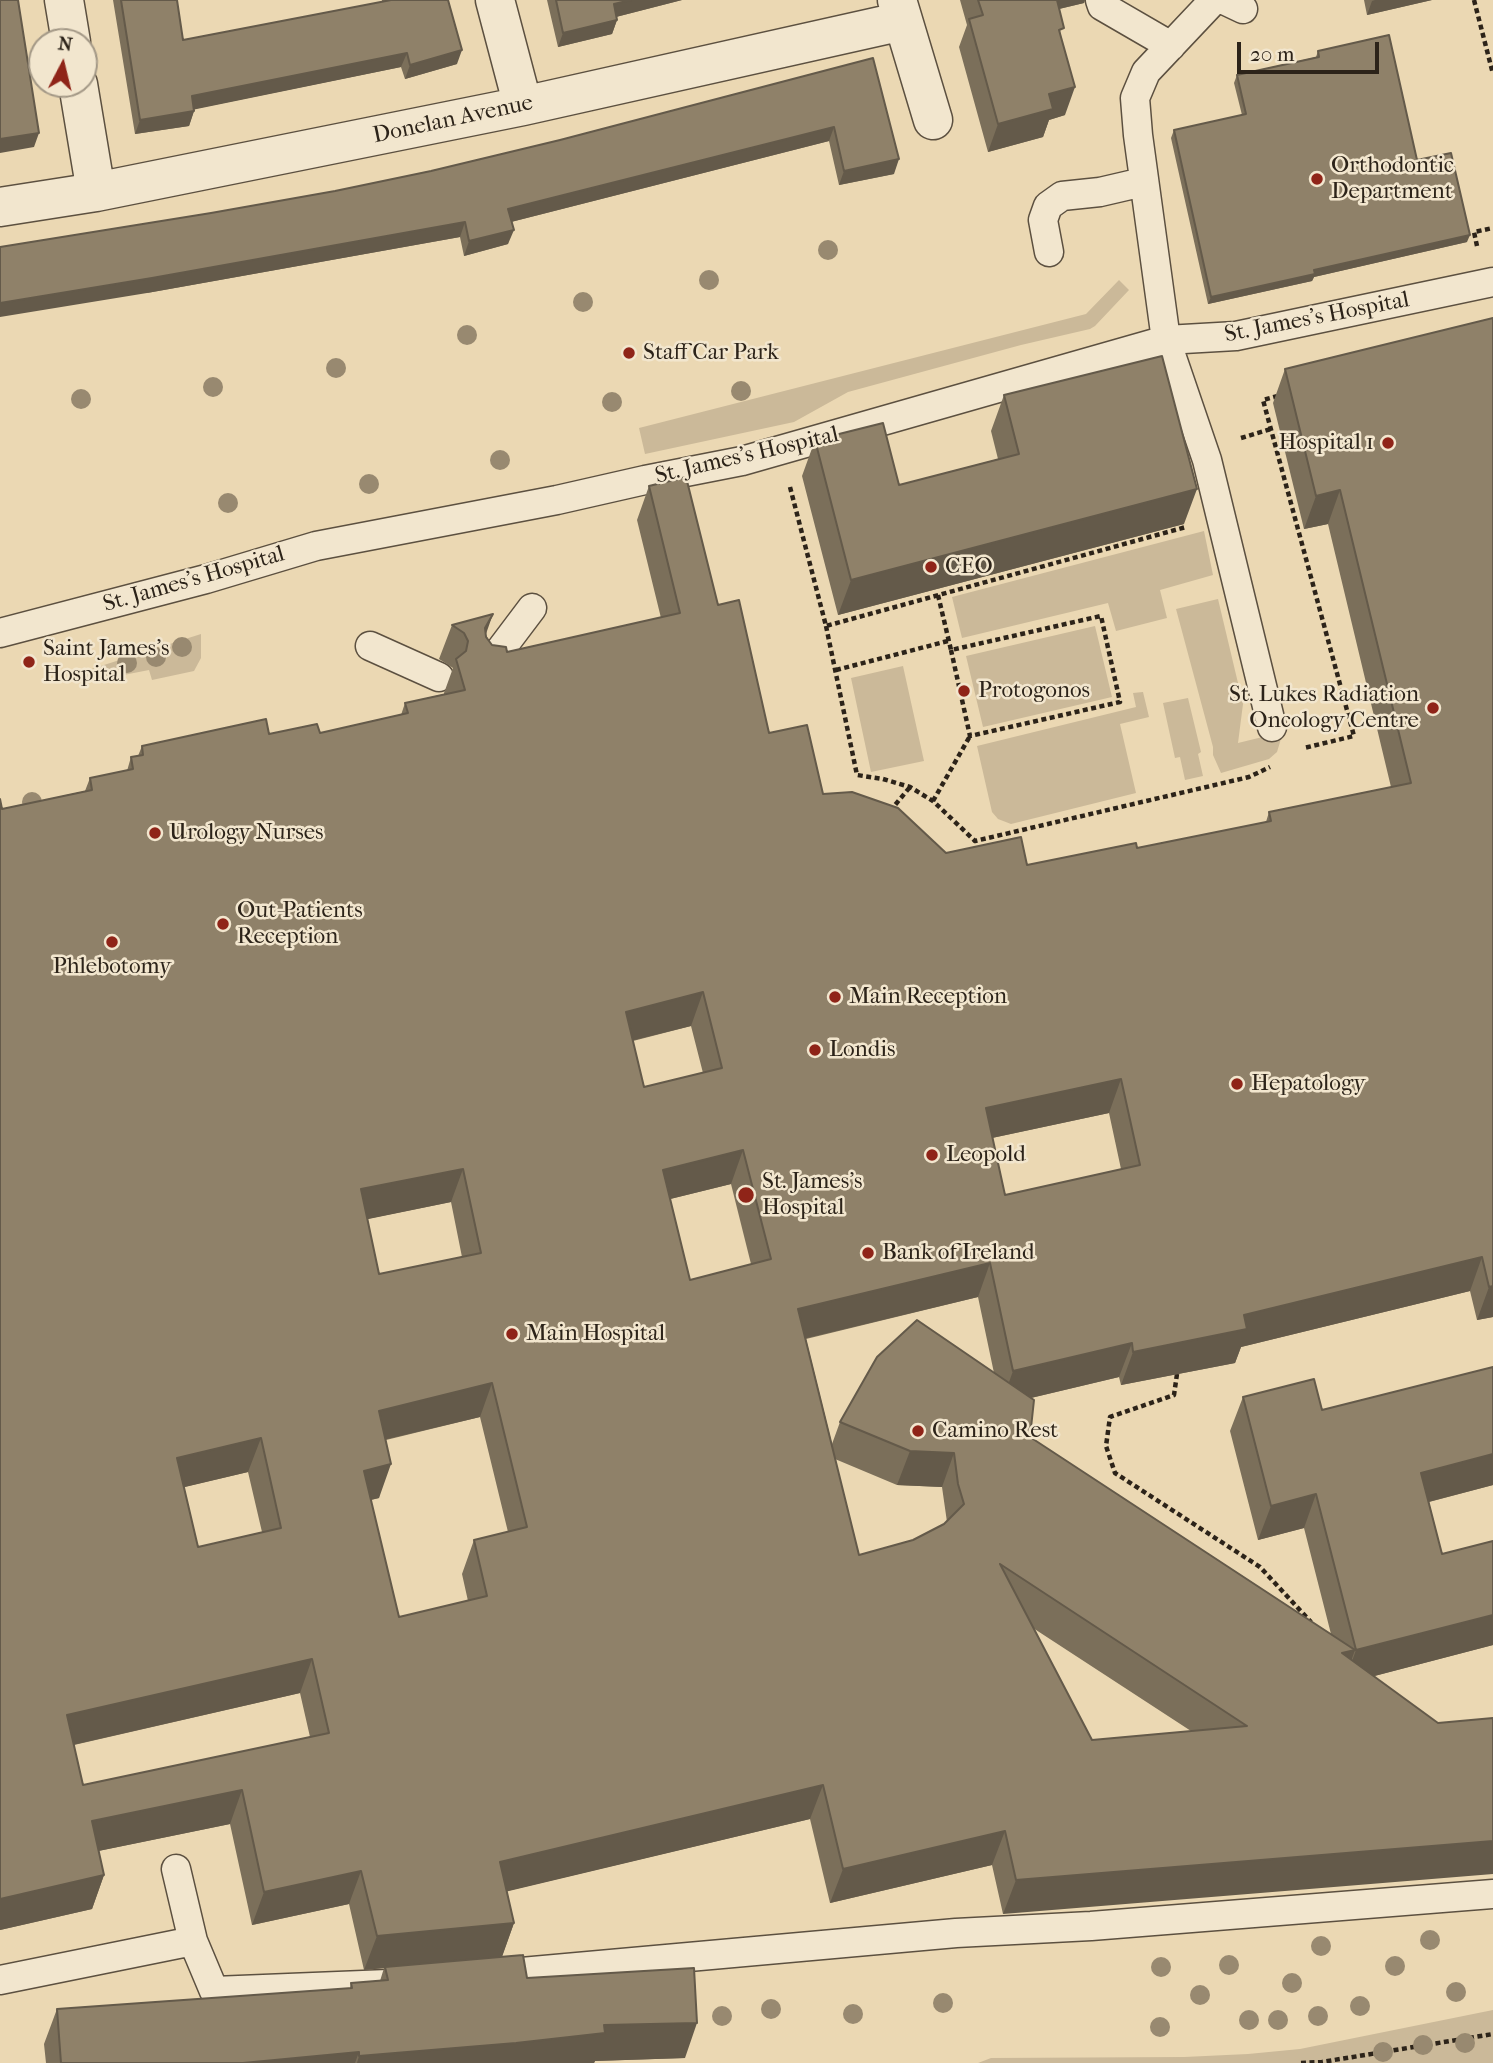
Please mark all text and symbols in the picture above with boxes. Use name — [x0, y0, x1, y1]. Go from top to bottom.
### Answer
north arrow — [28, 28, 98, 98]
scale bar — [1241, 28, 1383, 72]
text: N — [57, 32, 74, 56]
text: 20 m — [1250, 42, 1294, 66]
street label: Donelan Avenue — [370, 90, 536, 150]
place label: Orthodontic Department — [1331, 152, 1454, 206]
marker: Orthodontic Department — [1309, 171, 1325, 187]
street label: St. James's Hospital — [1222, 287, 1412, 349]
place label: Staff Car Park — [643, 339, 779, 367]
marker: Staff Car Park — [621, 345, 637, 361]
street label: St. James's Hospital — [652, 421, 842, 491]
place label: Hospital 1 — [1279, 429, 1374, 457]
marker: Hospital 1 — [1380, 435, 1396, 451]
street label: St. James's Hospital — [100, 541, 288, 619]
place label: CEO — [945, 553, 993, 581]
marker: CEO — [923, 559, 939, 575]
place label: Saint James's Hospital — [43, 635, 170, 689]
marker: Saint James's Hospital — [21, 654, 37, 670]
place label: Protogonos — [978, 677, 1090, 705]
place label: St. Lukes Radiation Oncology Centre — [1229, 681, 1419, 735]
marker: Protogonos — [956, 683, 972, 699]
marker: St. Lukes Radiation Oncology Centre — [1425, 700, 1441, 716]
place label: Urology Nurses — [169, 819, 324, 847]
marker: Urology Nurses — [147, 825, 163, 841]
place label: Out-Patients Reception — [237, 897, 363, 951]
marker: Out-Patients Reception — [215, 916, 231, 932]
marker: Phlebotomy — [104, 934, 120, 950]
place label: Phlebotomy — [53, 953, 171, 981]
place label: Main Reception — [849, 983, 1007, 1011]
marker: Main Reception — [827, 989, 843, 1005]
place label: Londis — [829, 1036, 896, 1064]
marker: Londis — [807, 1042, 823, 1058]
place label: Hepatology — [1251, 1070, 1366, 1098]
marker: Hepatology — [1229, 1076, 1245, 1092]
place label: Leopold — [946, 1141, 1026, 1169]
marker: Leopold — [924, 1147, 940, 1163]
place label: St. James's Hospital — [762, 1168, 862, 1222]
marker: St. James's Hospital — [736, 1185, 756, 1205]
place label: Bank of Ireland — [882, 1239, 1034, 1267]
marker: Bank of Ireland — [860, 1245, 876, 1261]
place label: Main Hospital — [526, 1320, 665, 1348]
marker: Main Hospital — [504, 1326, 520, 1342]
place label: Camino Rest — [932, 1417, 1058, 1445]
marker: Camino Rest — [910, 1423, 926, 1439]

